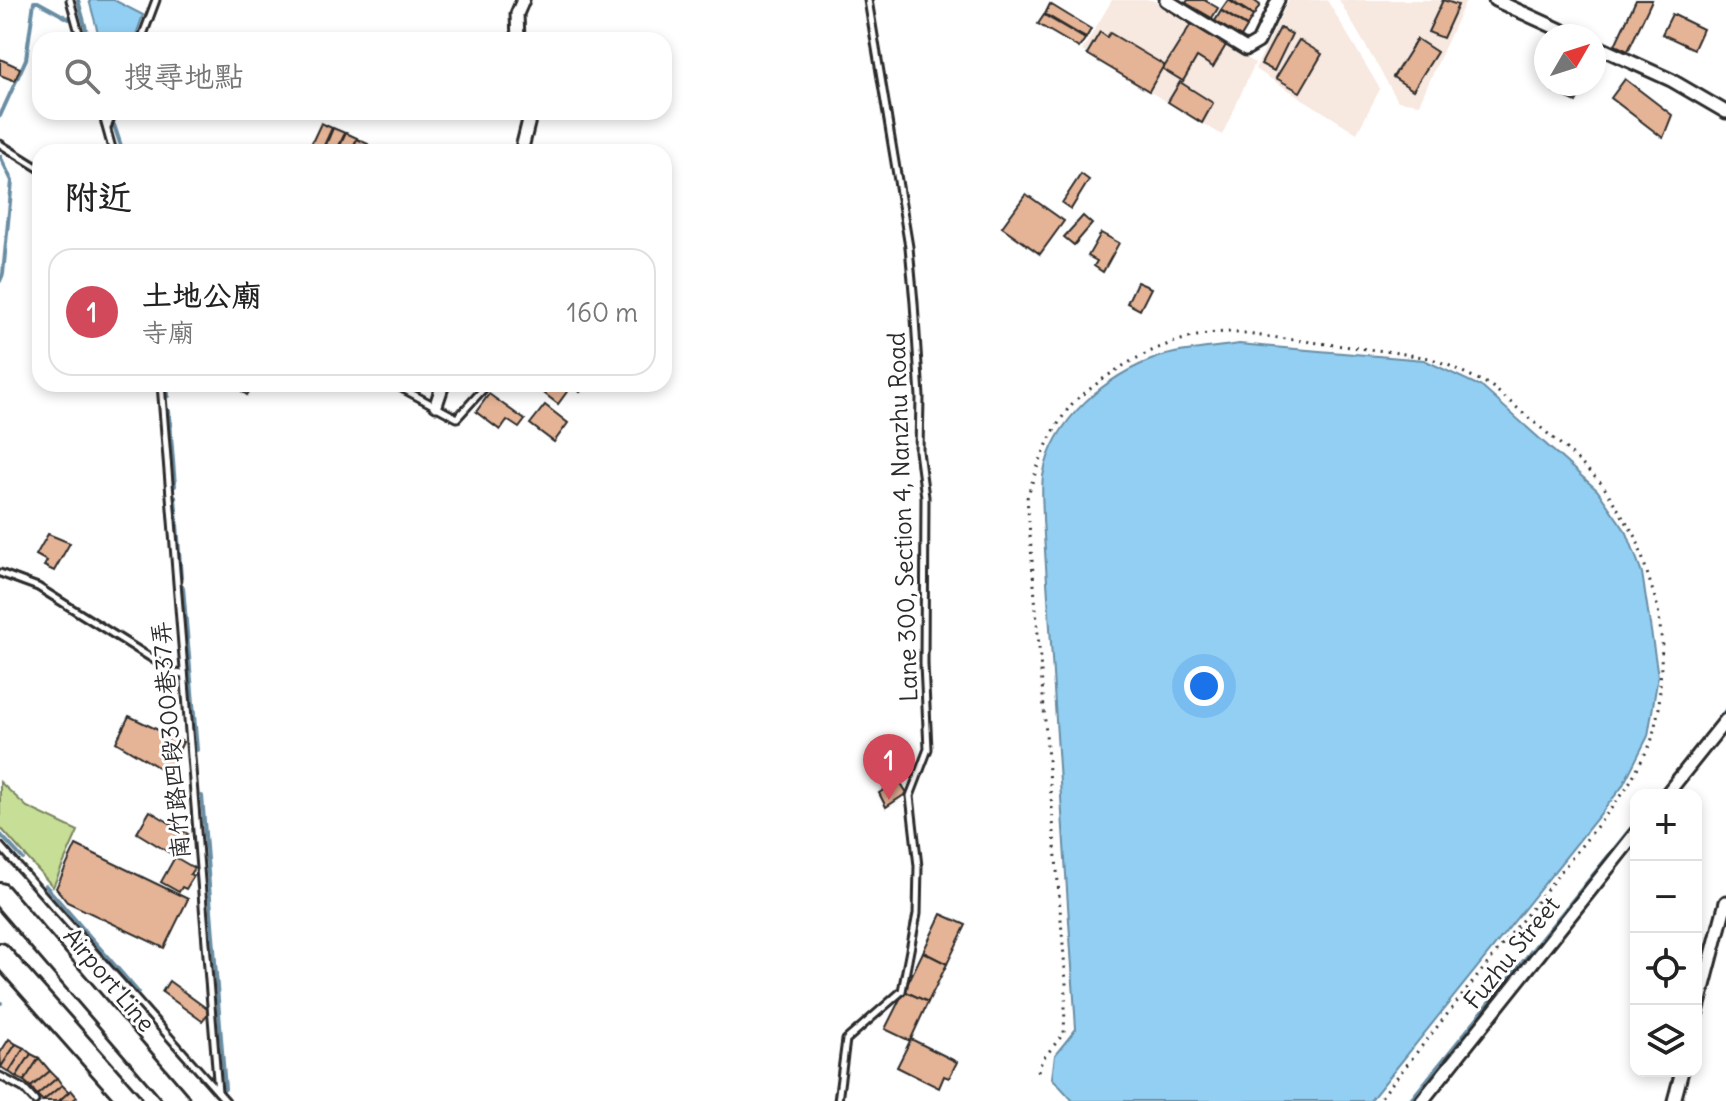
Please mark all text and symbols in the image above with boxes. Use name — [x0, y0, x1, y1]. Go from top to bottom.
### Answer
north arrow — [1534, 24, 1606, 96]
search box — [32, 32, 672, 120]
icon: search — [60, 54, 104, 98]
text: 搜尋地點 — [124, 57, 244, 95]
text: 附近 — [64, 175, 132, 218]
text: 土地公廟 — [142, 276, 262, 314]
text: 1 — [87, 296, 97, 329]
text: 160 m — [567, 296, 638, 329]
text: 寺廟 — [142, 316, 194, 349]
street label: Lane 300, Section 4, Nanzhu Road — [881, 332, 923, 702]
street label: 南竹路四段300巷37弄 — [145, 620, 195, 860]
your location — [1184, 666, 1224, 706]
pin: 1 — [863, 734, 915, 800]
map controls — [1630, 789, 1702, 1077]
button: + — [1630, 789, 1702, 861]
button: − — [1630, 861, 1702, 933]
street label: Fuzhu Street — [1457, 890, 1566, 1015]
street label: Airport Line — [58, 921, 162, 1037]
button: locate — [1630, 933, 1702, 1005]
button: layers — [1630, 1005, 1702, 1077]

